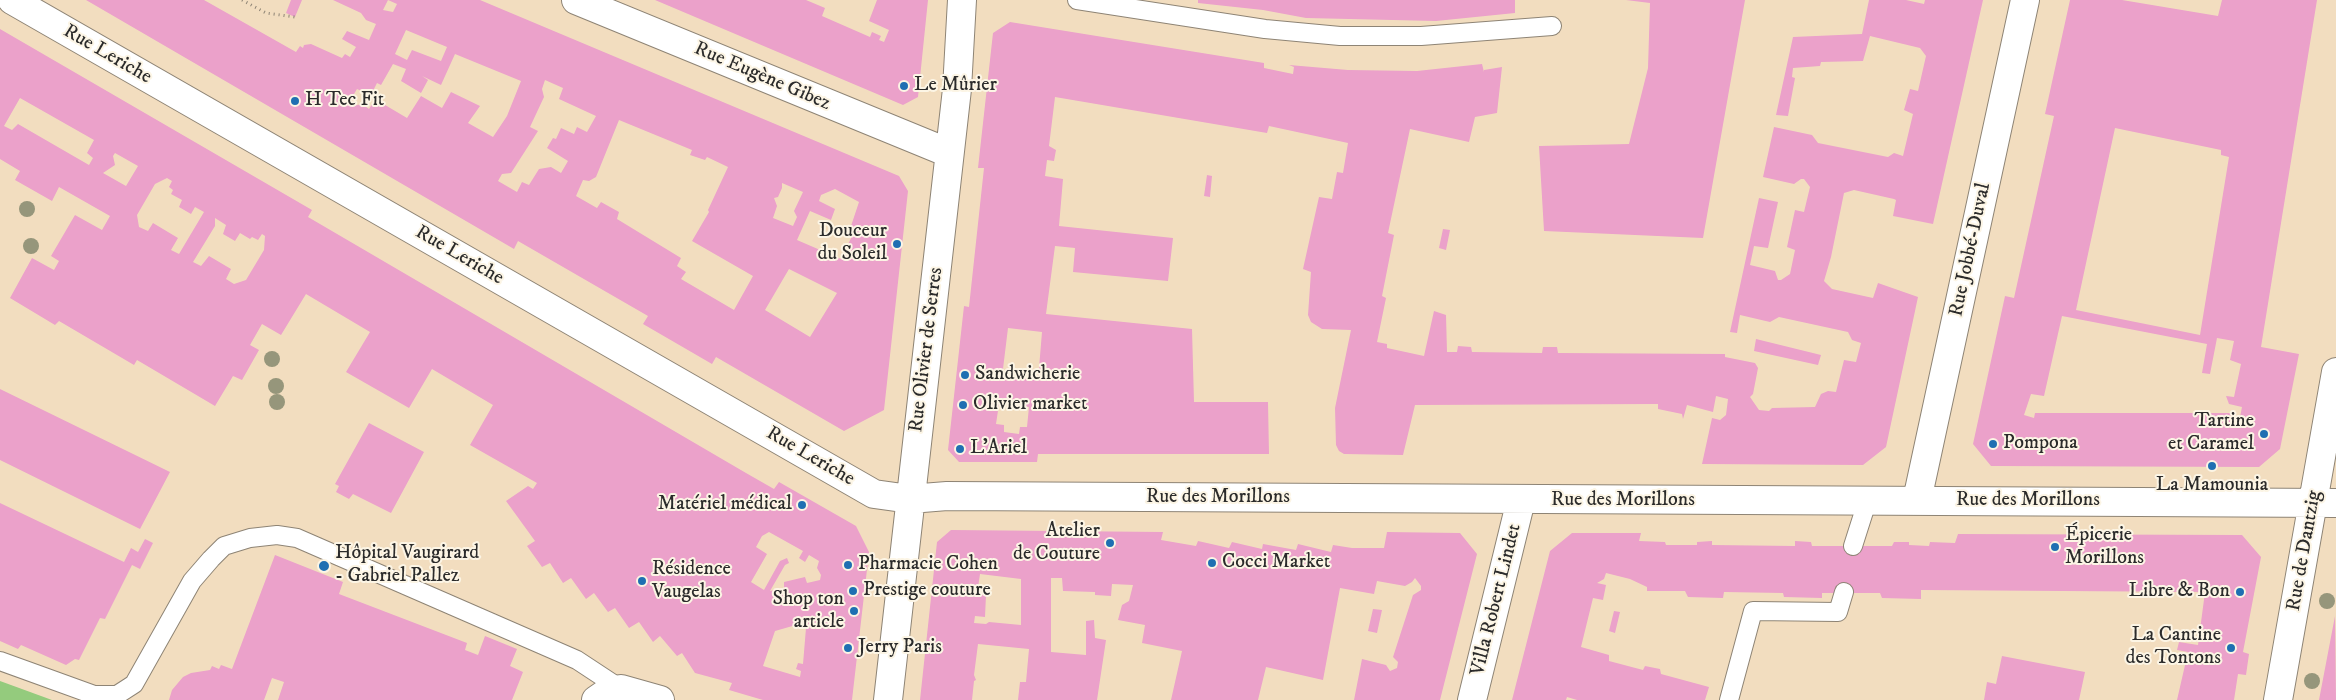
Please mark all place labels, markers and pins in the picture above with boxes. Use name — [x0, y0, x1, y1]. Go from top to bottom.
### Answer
place label: Le Mûrier — [914, 74, 997, 98]
marker: Le Mûrier — [898, 80, 910, 92]
place label: H Tec Fit — [305, 89, 384, 113]
marker: H Tec Fit — [289, 95, 301, 107]
place label: Douceur du Soleil — [818, 220, 887, 267]
marker: Douceur du Soleil — [891, 238, 903, 250]
place label: Sandwicherie — [975, 363, 1080, 387]
marker: Sandwicherie — [959, 369, 971, 381]
place label: Olivier market — [973, 393, 1087, 417]
marker: Olivier market — [957, 399, 969, 411]
place label: Tartine et Caramel — [2168, 410, 2254, 457]
marker: Tartine et Caramel — [2258, 428, 2270, 440]
place label: Pompona — [2003, 432, 2078, 456]
place label: L'Ariel — [970, 437, 1027, 461]
marker: Pompona — [1987, 438, 1999, 450]
marker: L'Ariel — [954, 443, 966, 455]
marker: La Mamounia — [2206, 460, 2218, 472]
place label: La Mamounia — [2156, 474, 2268, 498]
place label: Matériel médical — [658, 493, 792, 517]
marker: Matériel médical — [796, 499, 808, 511]
place label: Atelier de Couture — [1013, 520, 1100, 567]
place label: Épicerie Morillons — [2065, 524, 2144, 571]
marker: Atelier de Couture — [1104, 537, 1116, 549]
marker: Épicerie Morillons — [2049, 541, 2061, 553]
place label: Hôpital Vaugirard - Gabriel Pallez — [335, 542, 479, 589]
place label: Cocci Market — [1222, 551, 1330, 575]
place label: Pharmacie Cohen — [858, 553, 998, 577]
marker: Cocci Market — [1206, 557, 1218, 569]
place label: Résidence Vaugelas — [652, 558, 731, 605]
marker: Hôpital Vaugirard - Gabriel Pallez — [317, 559, 331, 573]
marker: Pharmacie Cohen — [842, 559, 854, 571]
marker: Résidence Vaugelas — [636, 575, 648, 587]
place label: Prestige couture — [863, 579, 991, 603]
place label: Libre & Bon — [2129, 580, 2230, 604]
marker: Prestige couture — [847, 585, 859, 597]
marker: Libre & Bon — [2234, 586, 2246, 598]
place label: Shop ton article — [772, 588, 844, 635]
marker: Shop ton article — [848, 605, 860, 617]
place label: La Cantine des Tontons — [2125, 624, 2221, 671]
place label: Jerry Paris — [858, 636, 942, 660]
marker: Jerry Paris — [842, 642, 854, 654]
marker: La Cantine des Tontons — [2225, 642, 2237, 654]

